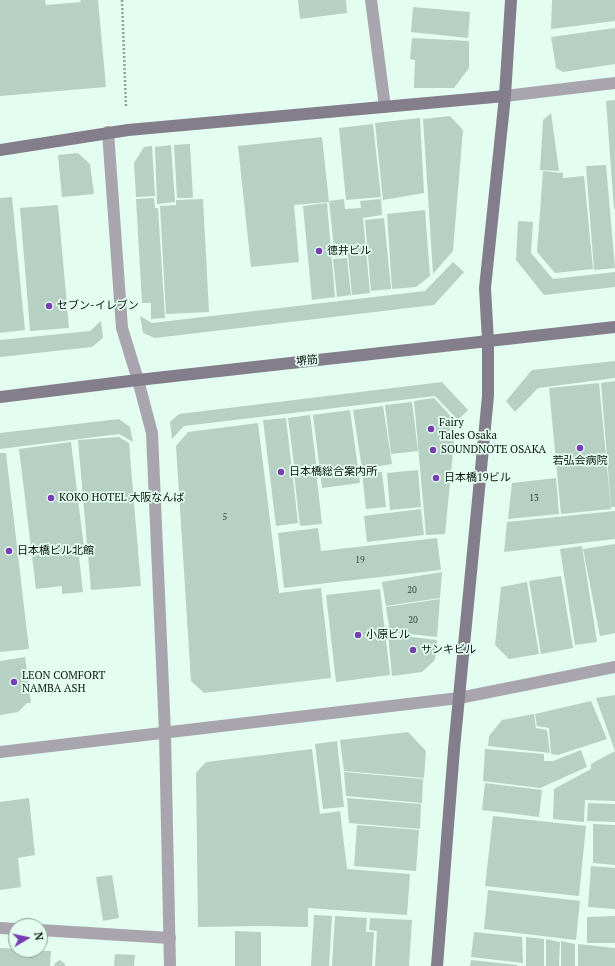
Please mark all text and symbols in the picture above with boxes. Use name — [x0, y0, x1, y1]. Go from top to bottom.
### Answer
place label: 徳井ビル — [327, 244, 371, 258]
marker: 徳井ビル — [314, 246, 324, 256]
place label: セブン-イレブン — [57, 299, 139, 313]
marker: セブン-イレブン — [44, 301, 54, 311]
street label: 堺筋 — [295, 353, 319, 369]
place label: Fairy Tales Osaka — [439, 416, 497, 442]
marker: Fairy Tales Osaka — [426, 424, 436, 434]
place label: SOUNDNOTE OSAKA — [441, 443, 546, 457]
marker: 若弘会病院 — [575, 443, 585, 453]
marker: SOUNDNOTE OSAKA — [428, 445, 438, 455]
place label: 若弘会病院 — [553, 454, 607, 468]
place label: 日本橋総合案内所 — [289, 465, 377, 479]
marker: 日本橋総合案内所 — [276, 467, 286, 477]
place label: 日本橋19ビル — [444, 471, 511, 485]
marker: 日本橋19ビル — [431, 473, 441, 483]
place label: KOKO HOTEL 大阪なんば — [59, 491, 184, 505]
marker: KOKO HOTEL 大阪なんば — [46, 493, 56, 503]
house number: 13 — [529, 493, 539, 503]
house number: 5 — [223, 512, 227, 522]
place label: 日本橋ビル北館 — [17, 544, 94, 558]
marker: 日本橋ビル北館 — [4, 546, 14, 556]
house number: 19 — [355, 555, 365, 565]
house number: 20 — [407, 585, 417, 595]
house number: 20 — [408, 615, 418, 625]
place label: 小原ビル — [366, 628, 410, 642]
marker: 小原ビル — [353, 630, 363, 640]
place label: サンキビル — [421, 643, 476, 657]
marker: サンキビル — [408, 645, 418, 655]
place label: LEON COMFORT NAMBA ASH — [22, 669, 105, 695]
marker: LEON COMFORT NAMBA ASH — [9, 677, 19, 687]
north arrow — [8, 918, 48, 958]
text: N — [31, 931, 46, 941]

